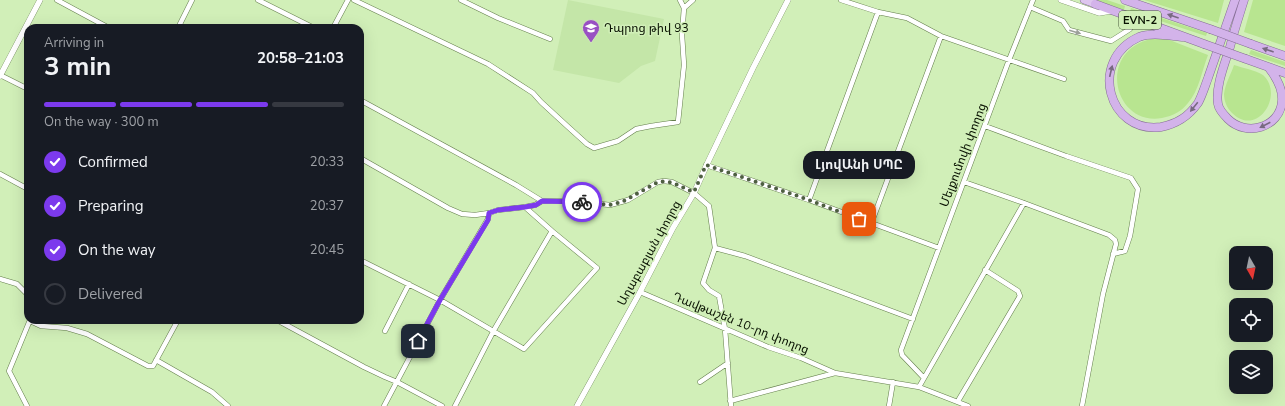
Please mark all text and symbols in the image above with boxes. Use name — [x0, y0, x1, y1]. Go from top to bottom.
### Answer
road number: EVN-2 — [1119, 11, 1161, 29]
one-way arrow — [1166, 13, 1178, 19]
school or university icon: Դպրոց թիվ 93 — [581, 18, 601, 43]
place label: Դպրոց թիվ 93 — [604, 20, 689, 36]
one-way arrow — [1069, 29, 1081, 35]
text: Arriving in — [44, 34, 104, 52]
one-way arrow — [1262, 46, 1274, 52]
text: 20:58–21:03 — [257, 48, 344, 68]
text: 3 min — [44, 49, 111, 84]
one-way arrow — [1108, 64, 1114, 77]
street label: Մելքումովի փողոց — [936, 101, 990, 209]
one-way arrow — [1190, 101, 1199, 112]
text: On the way · 300 m — [44, 113, 159, 131]
one-way arrow — [1259, 121, 1271, 128]
icon: check — [44, 151, 66, 173]
callout: ԼյովԱնի ՍՊԸ — [803, 151, 915, 179]
text: Confirmed — [78, 152, 148, 172]
text: 20:33 — [310, 153, 344, 171]
text: ԼյովԱնի ՍՊԸ — [815, 156, 903, 174]
courier — [562, 182, 602, 222]
icon: bike — [571, 191, 593, 213]
icon: check — [44, 195, 66, 217]
text: Preparing — [78, 196, 143, 216]
text: 20:37 — [310, 197, 344, 215]
street label: Աղաբաբյան փողոց — [613, 198, 685, 308]
pin — [842, 202, 876, 236]
icon: bag — [848, 208, 870, 230]
icon: check — [44, 239, 66, 261]
text: On the way — [78, 240, 156, 260]
text: 20:45 — [310, 241, 344, 259]
north arrow — [1229, 246, 1273, 290]
map controls — [1229, 246, 1273, 394]
text: Delivered — [78, 284, 143, 304]
street label: Դավթաշեն 10-րդ փողոց — [671, 288, 811, 358]
button: locate — [1229, 298, 1273, 342]
pin — [401, 324, 435, 358]
icon: home — [407, 330, 429, 352]
button: layers — [1229, 350, 1273, 394]

